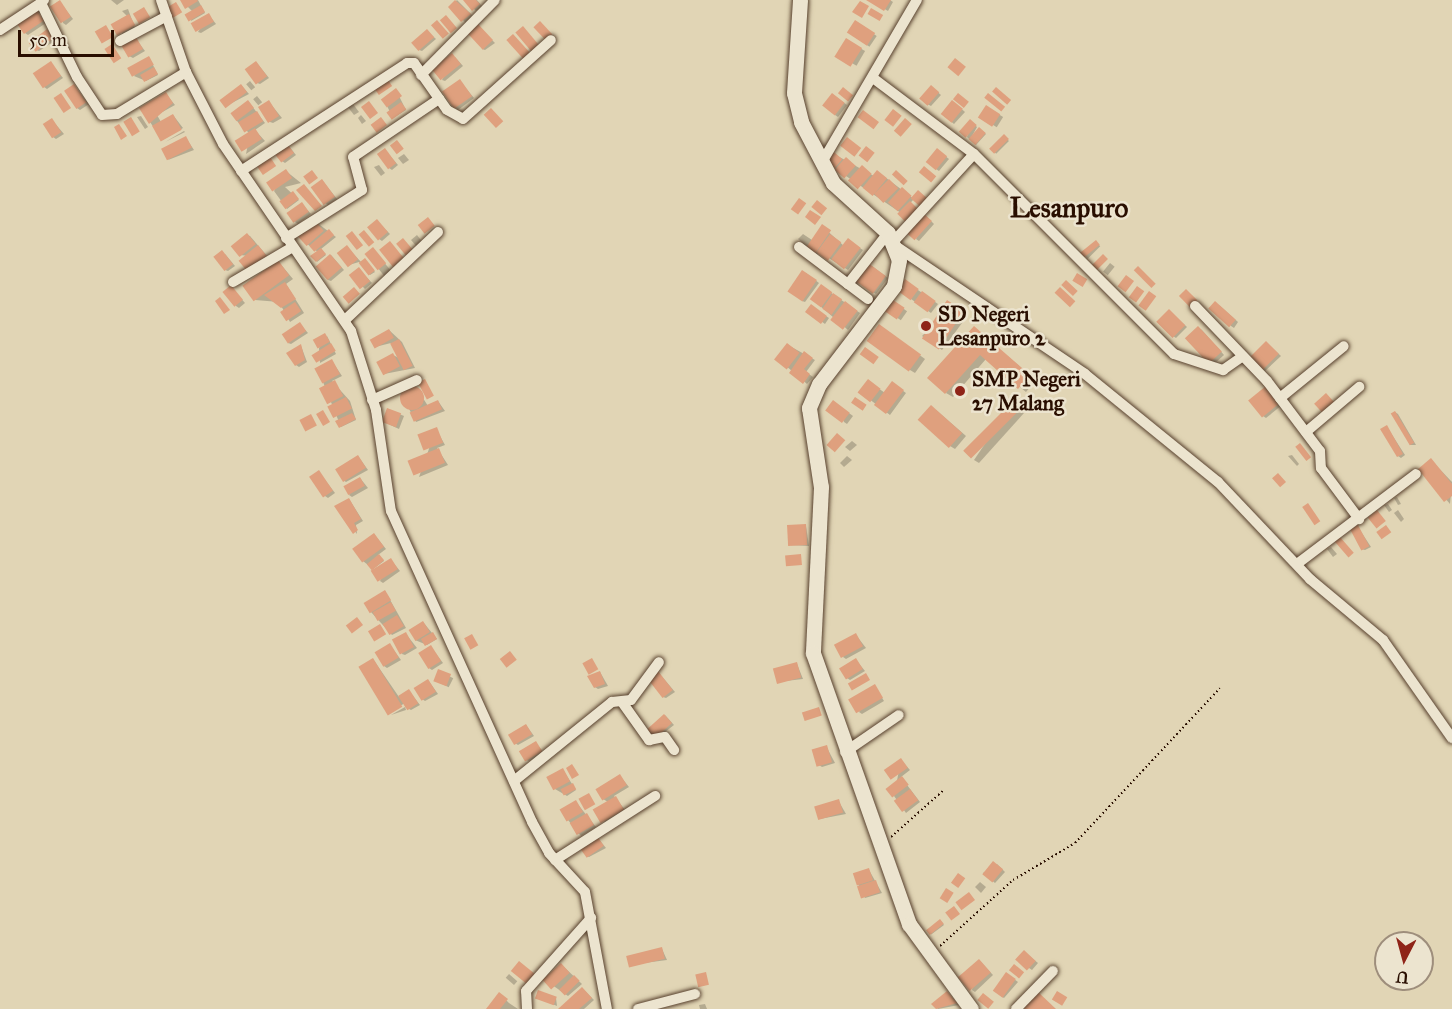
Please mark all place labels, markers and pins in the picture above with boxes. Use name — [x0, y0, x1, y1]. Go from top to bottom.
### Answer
place label: SD Negeri Lesanpuro 2 — [938, 301, 1045, 351]
marker: SD Negeri Lesanpuro 2 — [919, 319, 933, 333]
place label: SMP Negeri 27 Malang — [972, 366, 1081, 416]
marker: SMP Negeri 27 Malang — [953, 384, 967, 398]

